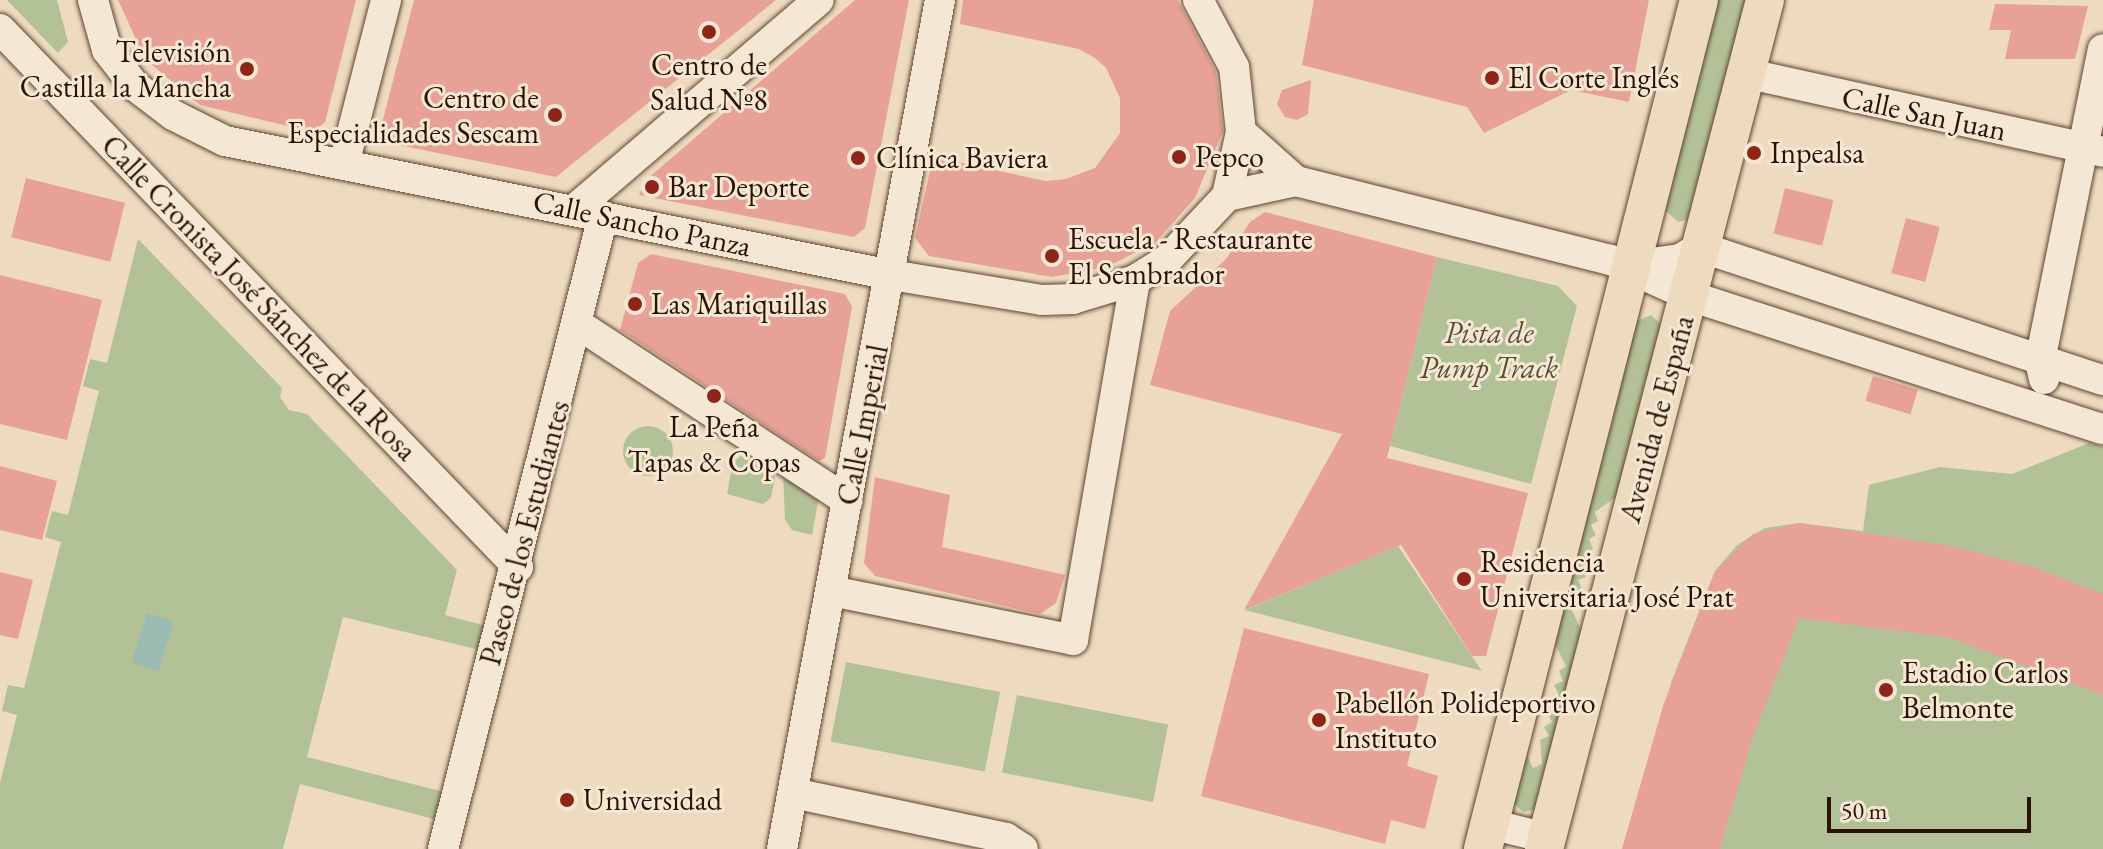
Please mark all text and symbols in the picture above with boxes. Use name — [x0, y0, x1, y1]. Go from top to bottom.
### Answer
marker: Centro de Salud Nº8 — [698, 21, 720, 43]
place label: Televisión Castilla la Mancha — [20, 34, 231, 104]
place label: Centro de Salud Nº8 — [650, 47, 768, 118]
marker: Televisión Castilla la Mancha — [238, 60, 256, 78]
place label: El Corte Inglés — [1508, 60, 1679, 96]
marker: El Corte Inglés — [1483, 69, 1501, 87]
street label: Calle San Juan — [1839, 79, 2009, 149]
place label: Centro de Especialidades Sescam — [287, 80, 539, 150]
marker: Centro de Especialidades Sescam — [546, 106, 564, 124]
street label: Calle Cronista José Sánchez de la Rosa — [94, 128, 424, 468]
place label: Inpealsa — [1770, 135, 1864, 171]
place label: Pepco — [1195, 139, 1264, 175]
place label: Clínica Baviera — [876, 140, 1048, 176]
marker: Inpealsa — [1745, 144, 1763, 162]
marker: Clínica Baviera — [847, 147, 869, 169]
marker: Pepco — [1170, 148, 1188, 166]
place label: Bar Deporte — [668, 169, 809, 205]
marker: Bar Deporte — [643, 178, 661, 196]
street label: Calle Sancho Panza — [530, 183, 754, 265]
place label: Escuela - Restaurante El Sembrador — [1068, 221, 1313, 292]
marker: Escuela - Restaurante El Sembrador — [1043, 247, 1061, 265]
place label: Las Mariquillas — [651, 286, 827, 322]
marker: Las Mariquillas — [626, 295, 644, 313]
street label: Avenida de España — [1612, 311, 1702, 527]
park label: Pista de Pump Track — [1420, 315, 1558, 386]
street label: Calle Imperial — [830, 342, 896, 508]
marker: La Peña Tapas & Copas — [705, 387, 723, 405]
street label: Paseo de los Estudiantes — [472, 397, 578, 669]
place label: La Peña Tapas & Copas — [627, 409, 801, 480]
place label: Residencia Universitaria José Prat — [1480, 544, 1734, 614]
marker: Residencia Universitaria José Prat — [1455, 570, 1473, 588]
place label: Estadio Carlos Belmonte — [1902, 655, 2068, 726]
marker: Estadio Carlos Belmonte — [1877, 681, 1895, 699]
place label: Pabellón Polideportivo Instituto — [1335, 685, 1596, 756]
marker: Pabellón Polideportivo Instituto — [1310, 711, 1328, 729]
scale bar — [1831, 781, 2035, 831]
place label: Universidad — [583, 782, 722, 818]
marker: Universidad — [558, 791, 576, 809]
text: 50 m — [1841, 795, 1888, 826]

